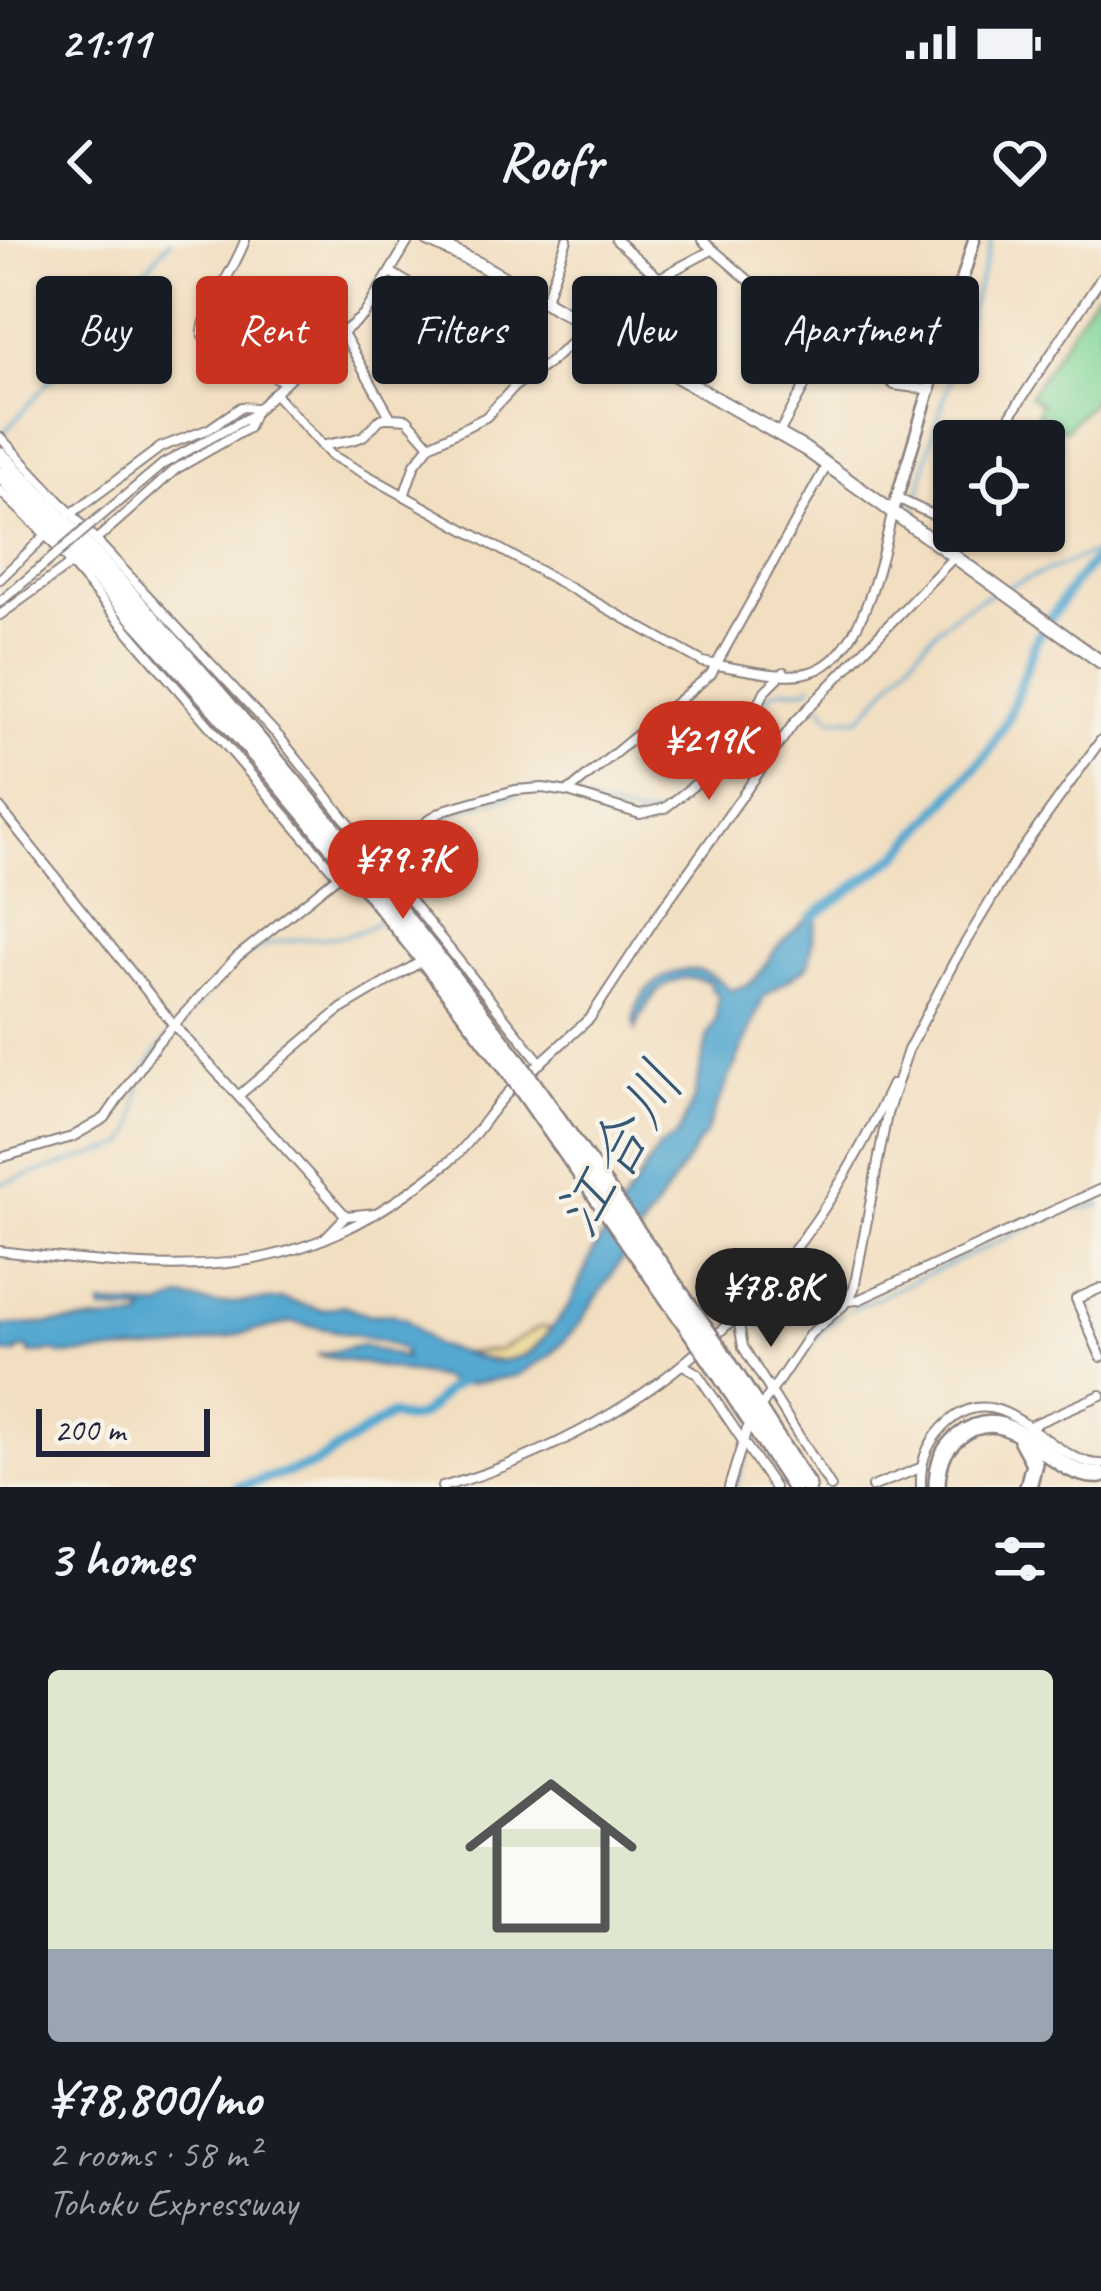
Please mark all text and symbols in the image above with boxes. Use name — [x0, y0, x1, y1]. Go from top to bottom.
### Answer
text: 21:11 — [60, 14, 150, 71]
text: Roofr — [499, 128, 602, 196]
icon: back — [48, 129, 114, 195]
icon: heart — [987, 129, 1053, 195]
chip: Buy — [36, 276, 172, 384]
chip: Rent — [196, 276, 348, 384]
chip: Filters — [372, 276, 548, 384]
chip: New — [572, 276, 717, 384]
chip: Apartment — [741, 276, 979, 384]
map controls — [933, 420, 1065, 552]
button: locate — [933, 420, 1065, 552]
pin: ¥219K — [625, 701, 793, 803]
text: ¥219K — [664, 715, 754, 764]
pin: ¥79.7K — [305, 820, 501, 922]
text: ¥79.7K — [355, 834, 451, 883]
water label: 江合川 — [536, 1048, 702, 1250]
pin: ¥78.8K — [673, 1248, 869, 1350]
text: ¥78.8K — [722, 1262, 820, 1311]
scale bar — [36, 1403, 210, 1456]
text: 200 m — [54, 1409, 125, 1451]
icon: filters — [987, 1526, 1053, 1592]
text: 3 homes — [48, 1527, 192, 1591]
icon: home — [443, 1748, 659, 1964]
text: ¥78,800/mo — [48, 2066, 261, 2130]
text: 2 rooms · 58 m² — [48, 2130, 259, 2179]
text: Tohoku Expressway — [48, 2179, 297, 2228]

